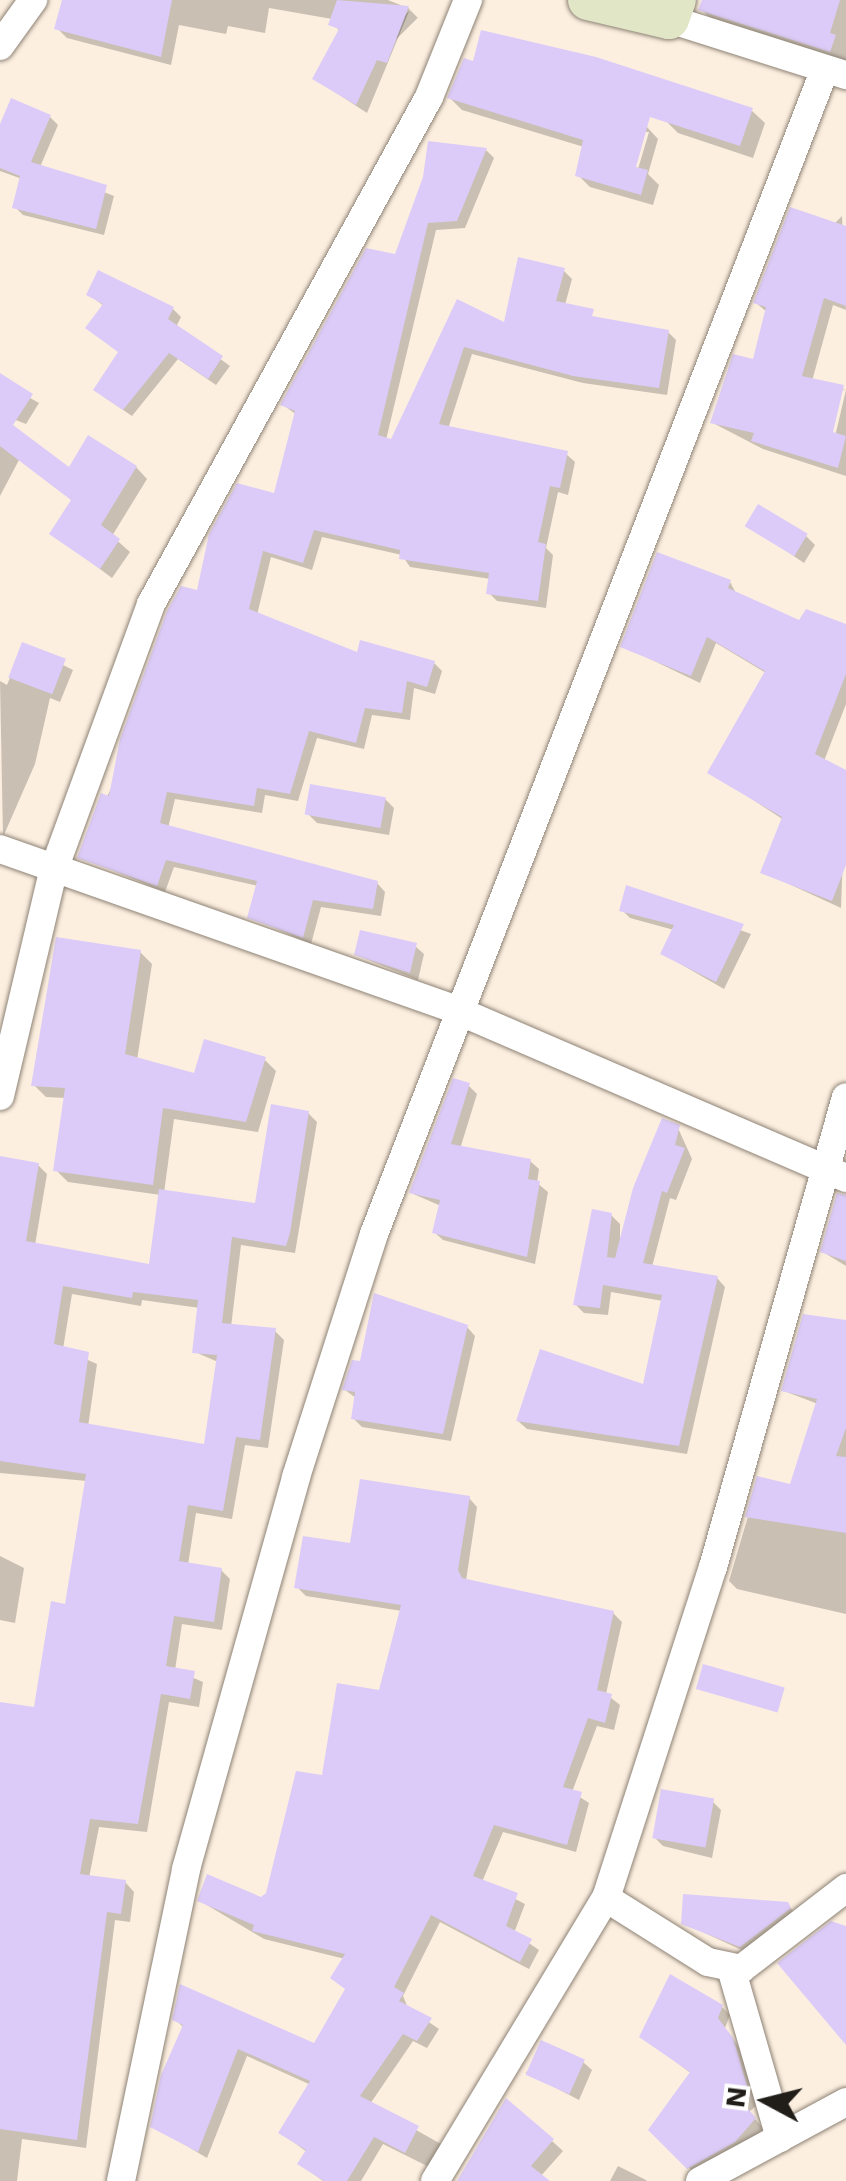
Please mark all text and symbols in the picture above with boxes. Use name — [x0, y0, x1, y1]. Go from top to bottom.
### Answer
north arrow — [716, 2051, 816, 2151]
text: N — [718, 2085, 753, 2110]

